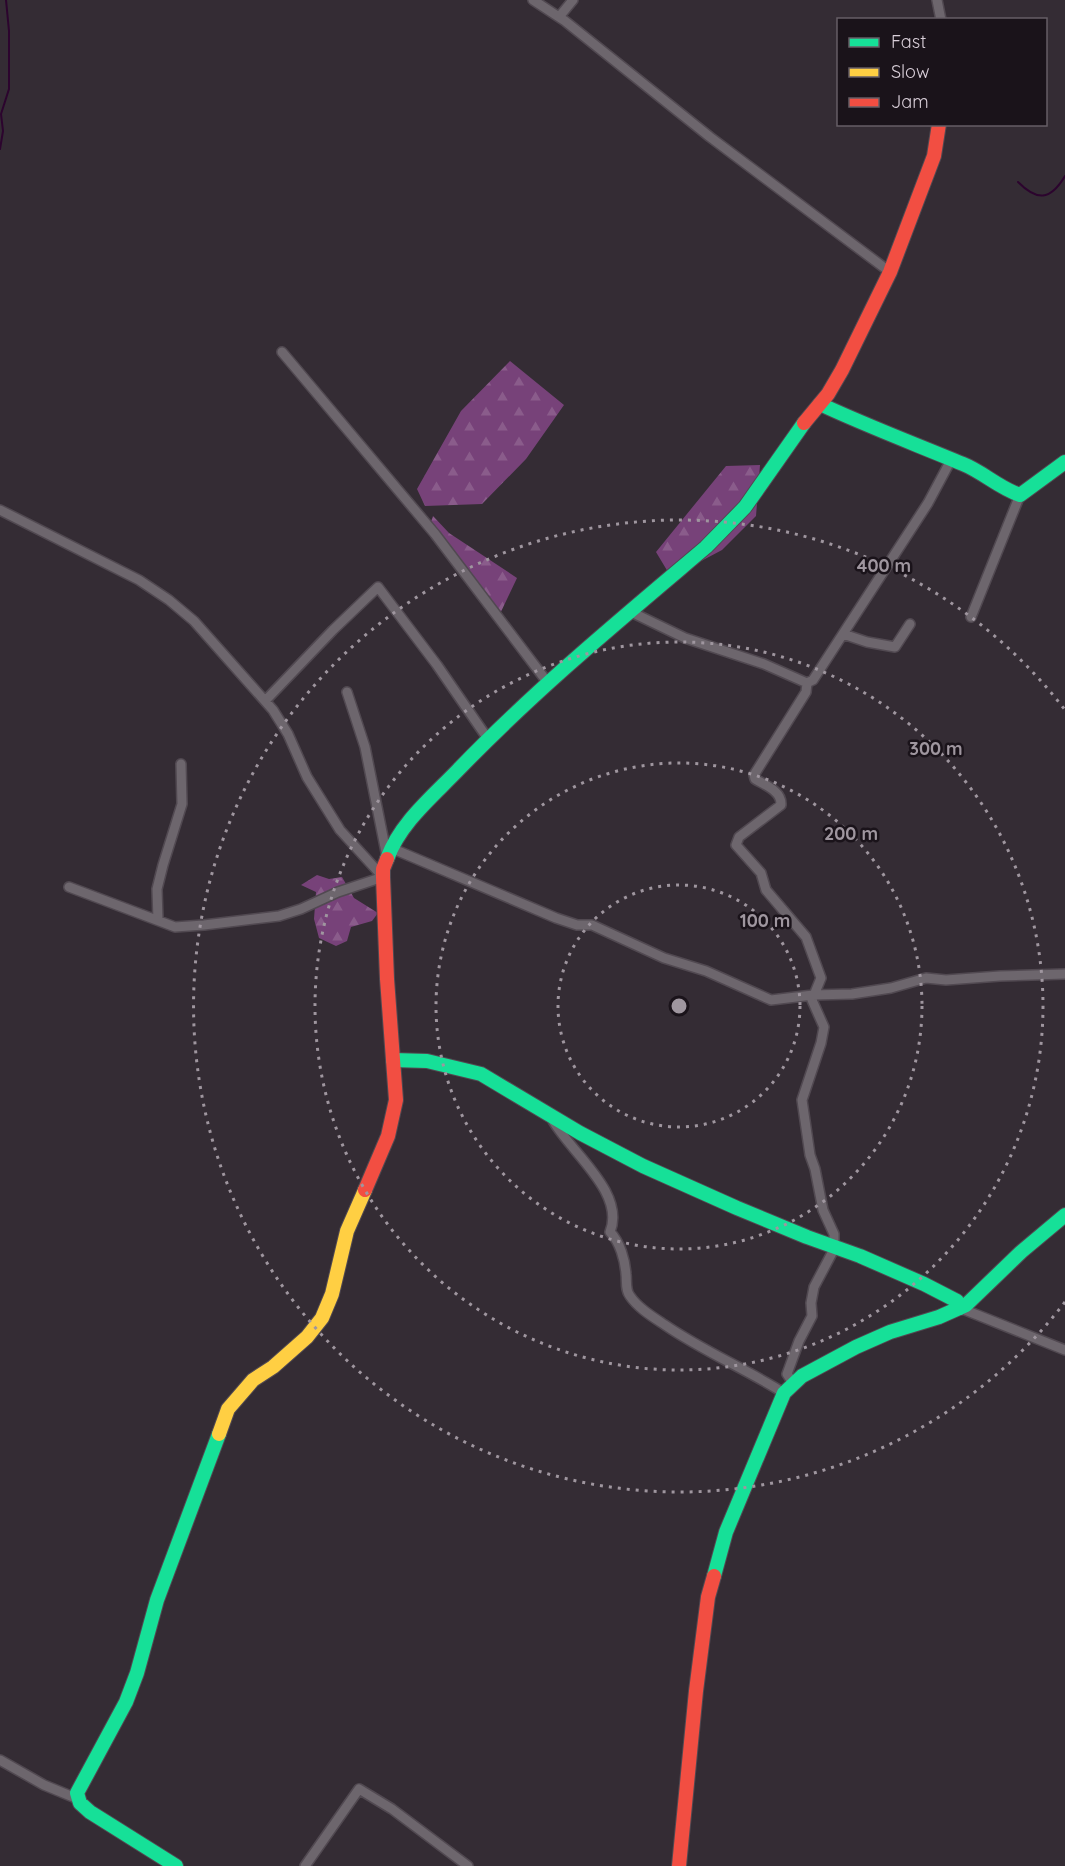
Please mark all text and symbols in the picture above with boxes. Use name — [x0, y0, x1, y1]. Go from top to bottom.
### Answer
legend — [837, 18, 1047, 126]
text: Fast — [891, 30, 926, 53]
text: Slow — [891, 60, 929, 83]
text: Jam — [891, 90, 929, 113]
text: 400 m — [857, 554, 911, 577]
text: 300 m — [909, 737, 963, 760]
text: 200 m — [824, 822, 878, 845]
text: 100 m — [740, 909, 790, 932]
centre of rings — [669, 996, 689, 1016]

